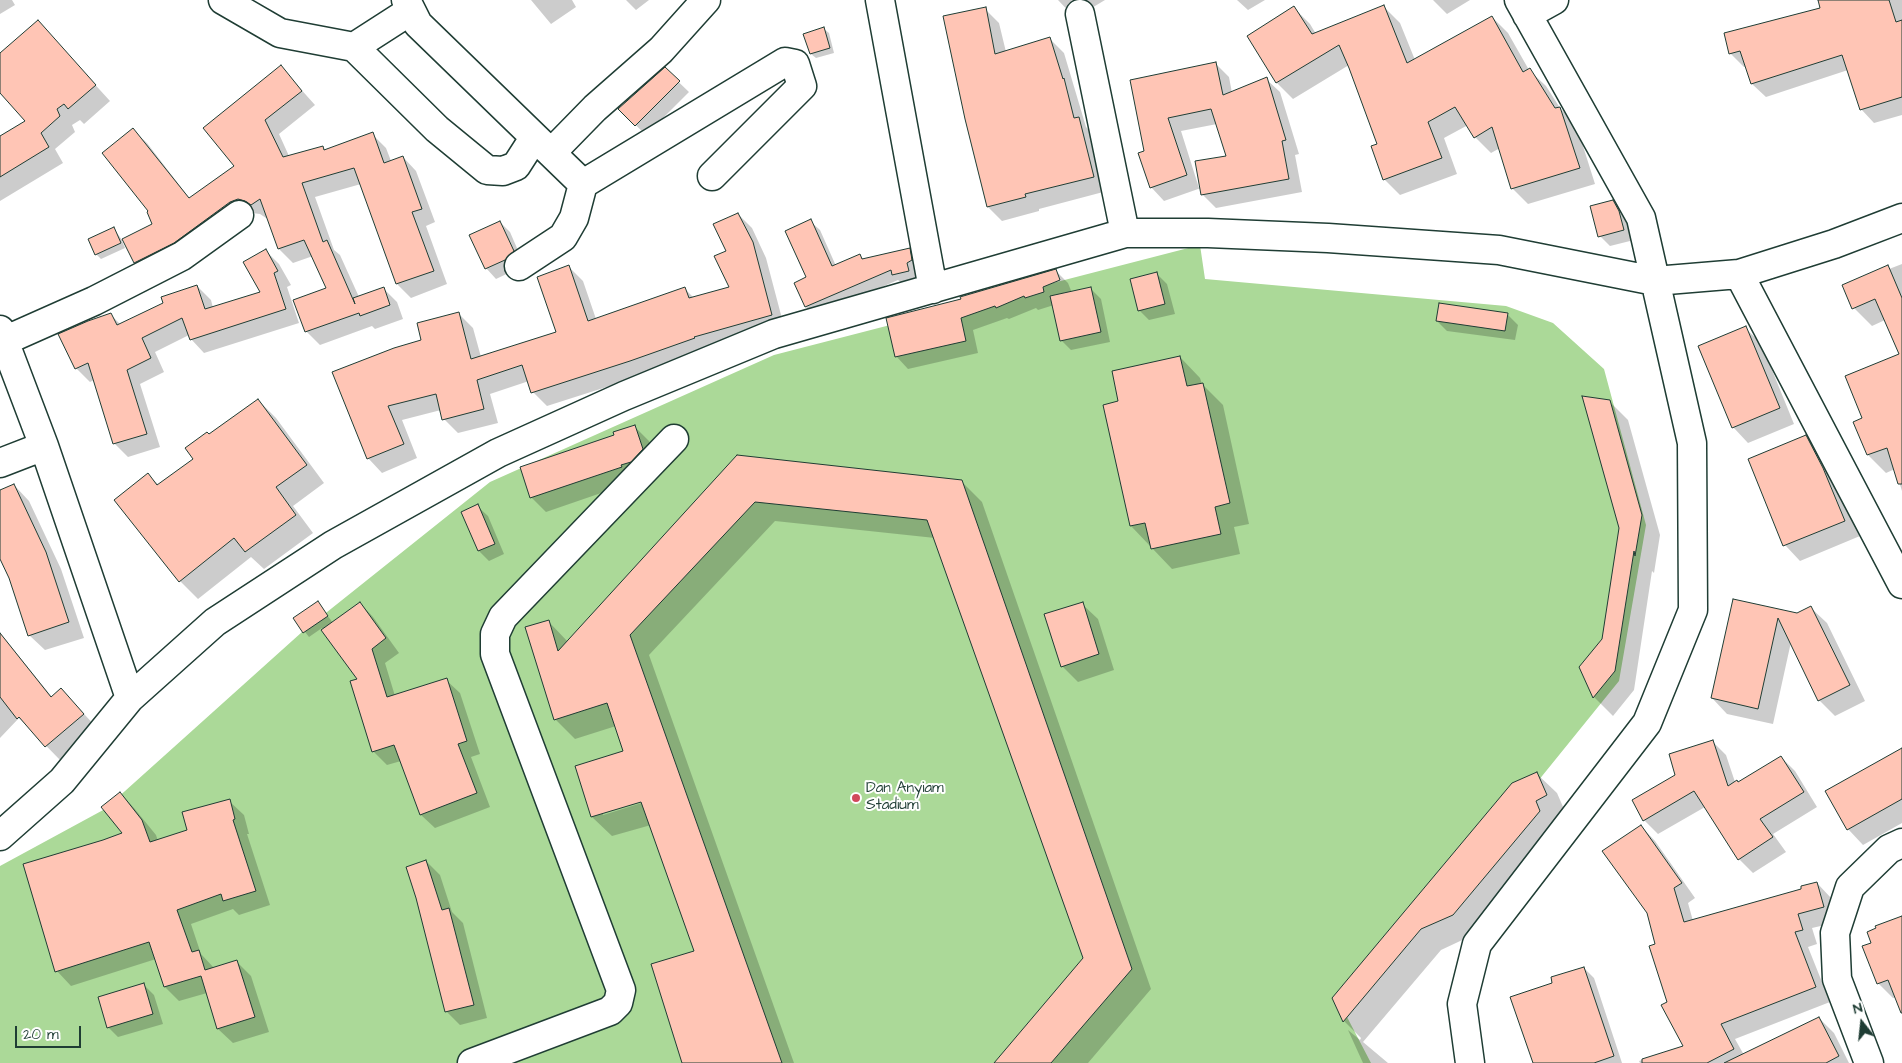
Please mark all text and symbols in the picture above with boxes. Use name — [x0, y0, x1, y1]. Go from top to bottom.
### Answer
place label: Dan Anyiam Stadium — [866, 780, 944, 815]
marker: Dan Anyiam Stadium — [850, 792, 862, 804]
north arrow — [1837, 998, 1887, 1048]
text: N — [1851, 998, 1865, 1019]
scale bar — [18, 1016, 84, 1048]
text: 20 m — [23, 1024, 59, 1045]

